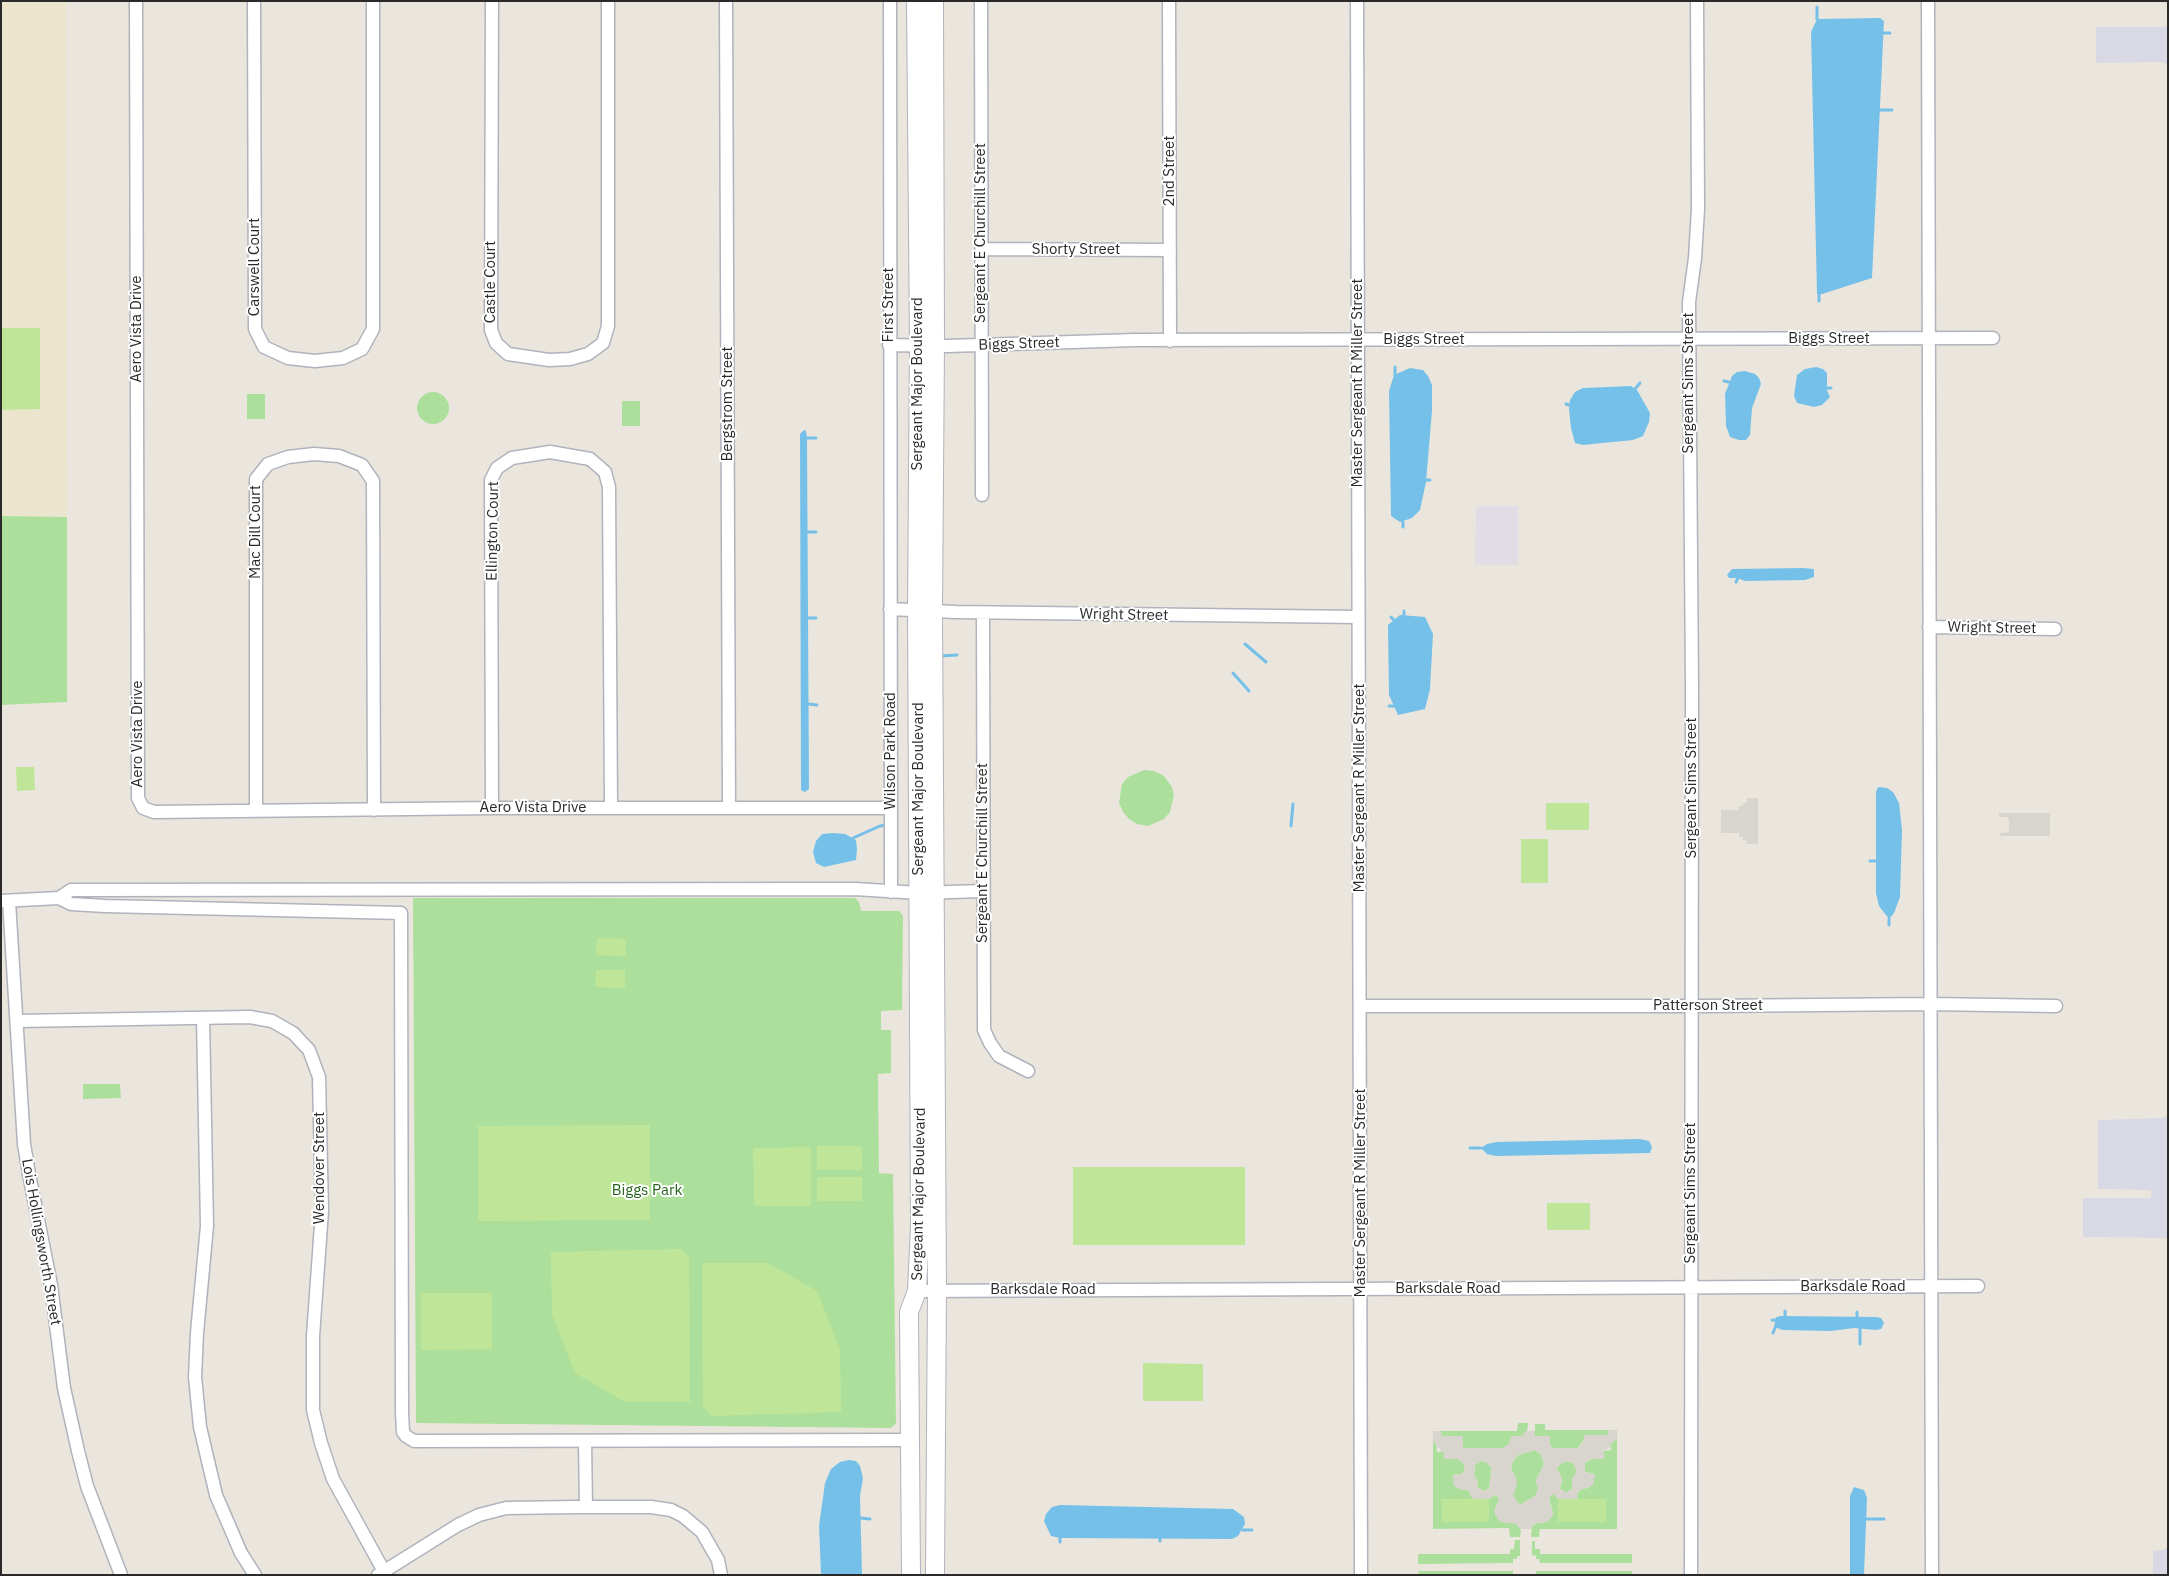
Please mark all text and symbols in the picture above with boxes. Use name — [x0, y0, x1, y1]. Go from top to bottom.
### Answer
street label: 2nd Street — [1161, 136, 1179, 206]
street label: Sergeant E Churchill Street — [972, 143, 990, 323]
street label: Carswell Court — [246, 218, 264, 316]
street label: Castle Court — [482, 241, 500, 323]
street label: Shorty Street — [1032, 241, 1120, 259]
street label: First Street — [880, 268, 898, 342]
street label: Aero Vista Drive — [128, 276, 146, 382]
street label: Master Sergeant R Miller Street — [1349, 279, 1367, 487]
street label: Sergeant Major Boulevard — [909, 297, 927, 471]
street label: Sergeant Sims Street — [1680, 312, 1698, 454]
street label: Biggs Street — [1788, 330, 1870, 348]
street label: Biggs Street — [1383, 331, 1465, 349]
street label: Biggs Street — [978, 334, 1060, 354]
street label: Bergstrom Street — [719, 346, 737, 462]
street label: Ellington Court — [483, 481, 503, 581]
street label: Mac Dill Court — [247, 485, 265, 579]
street label: Wright Street — [1079, 605, 1169, 625]
street label: Wright Street — [1947, 618, 2037, 638]
street label: Aero Vista Drive — [129, 681, 147, 787]
street label: Master Sergeant R Miller Street — [1351, 684, 1369, 892]
street label: Wilson Park Road — [882, 692, 900, 810]
street label: Sergeant Major Boulevard — [910, 702, 928, 876]
street label: Sergeant Sims Street — [1683, 717, 1701, 859]
street label: Sergeant E Churchill Street — [974, 763, 992, 943]
street label: Aero Vista Drive — [480, 799, 586, 817]
street label: Patterson Street — [1653, 997, 1763, 1015]
street label: Master Sergeant R Miller Street — [1352, 1089, 1370, 1297]
street label: Sergeant Major Boulevard — [908, 1107, 930, 1281]
street label: Wendover Street — [311, 1112, 329, 1224]
street label: Sergeant Sims Street — [1682, 1122, 1700, 1264]
street label: Lois Hollingsworth Street — [17, 1157, 65, 1327]
park label: Biggs Park — [612, 1182, 682, 1200]
street label: Barksdale Road — [1800, 1278, 1906, 1296]
street label: Barksdale Road — [1395, 1280, 1501, 1298]
street label: Barksdale Road — [990, 1281, 1096, 1299]

